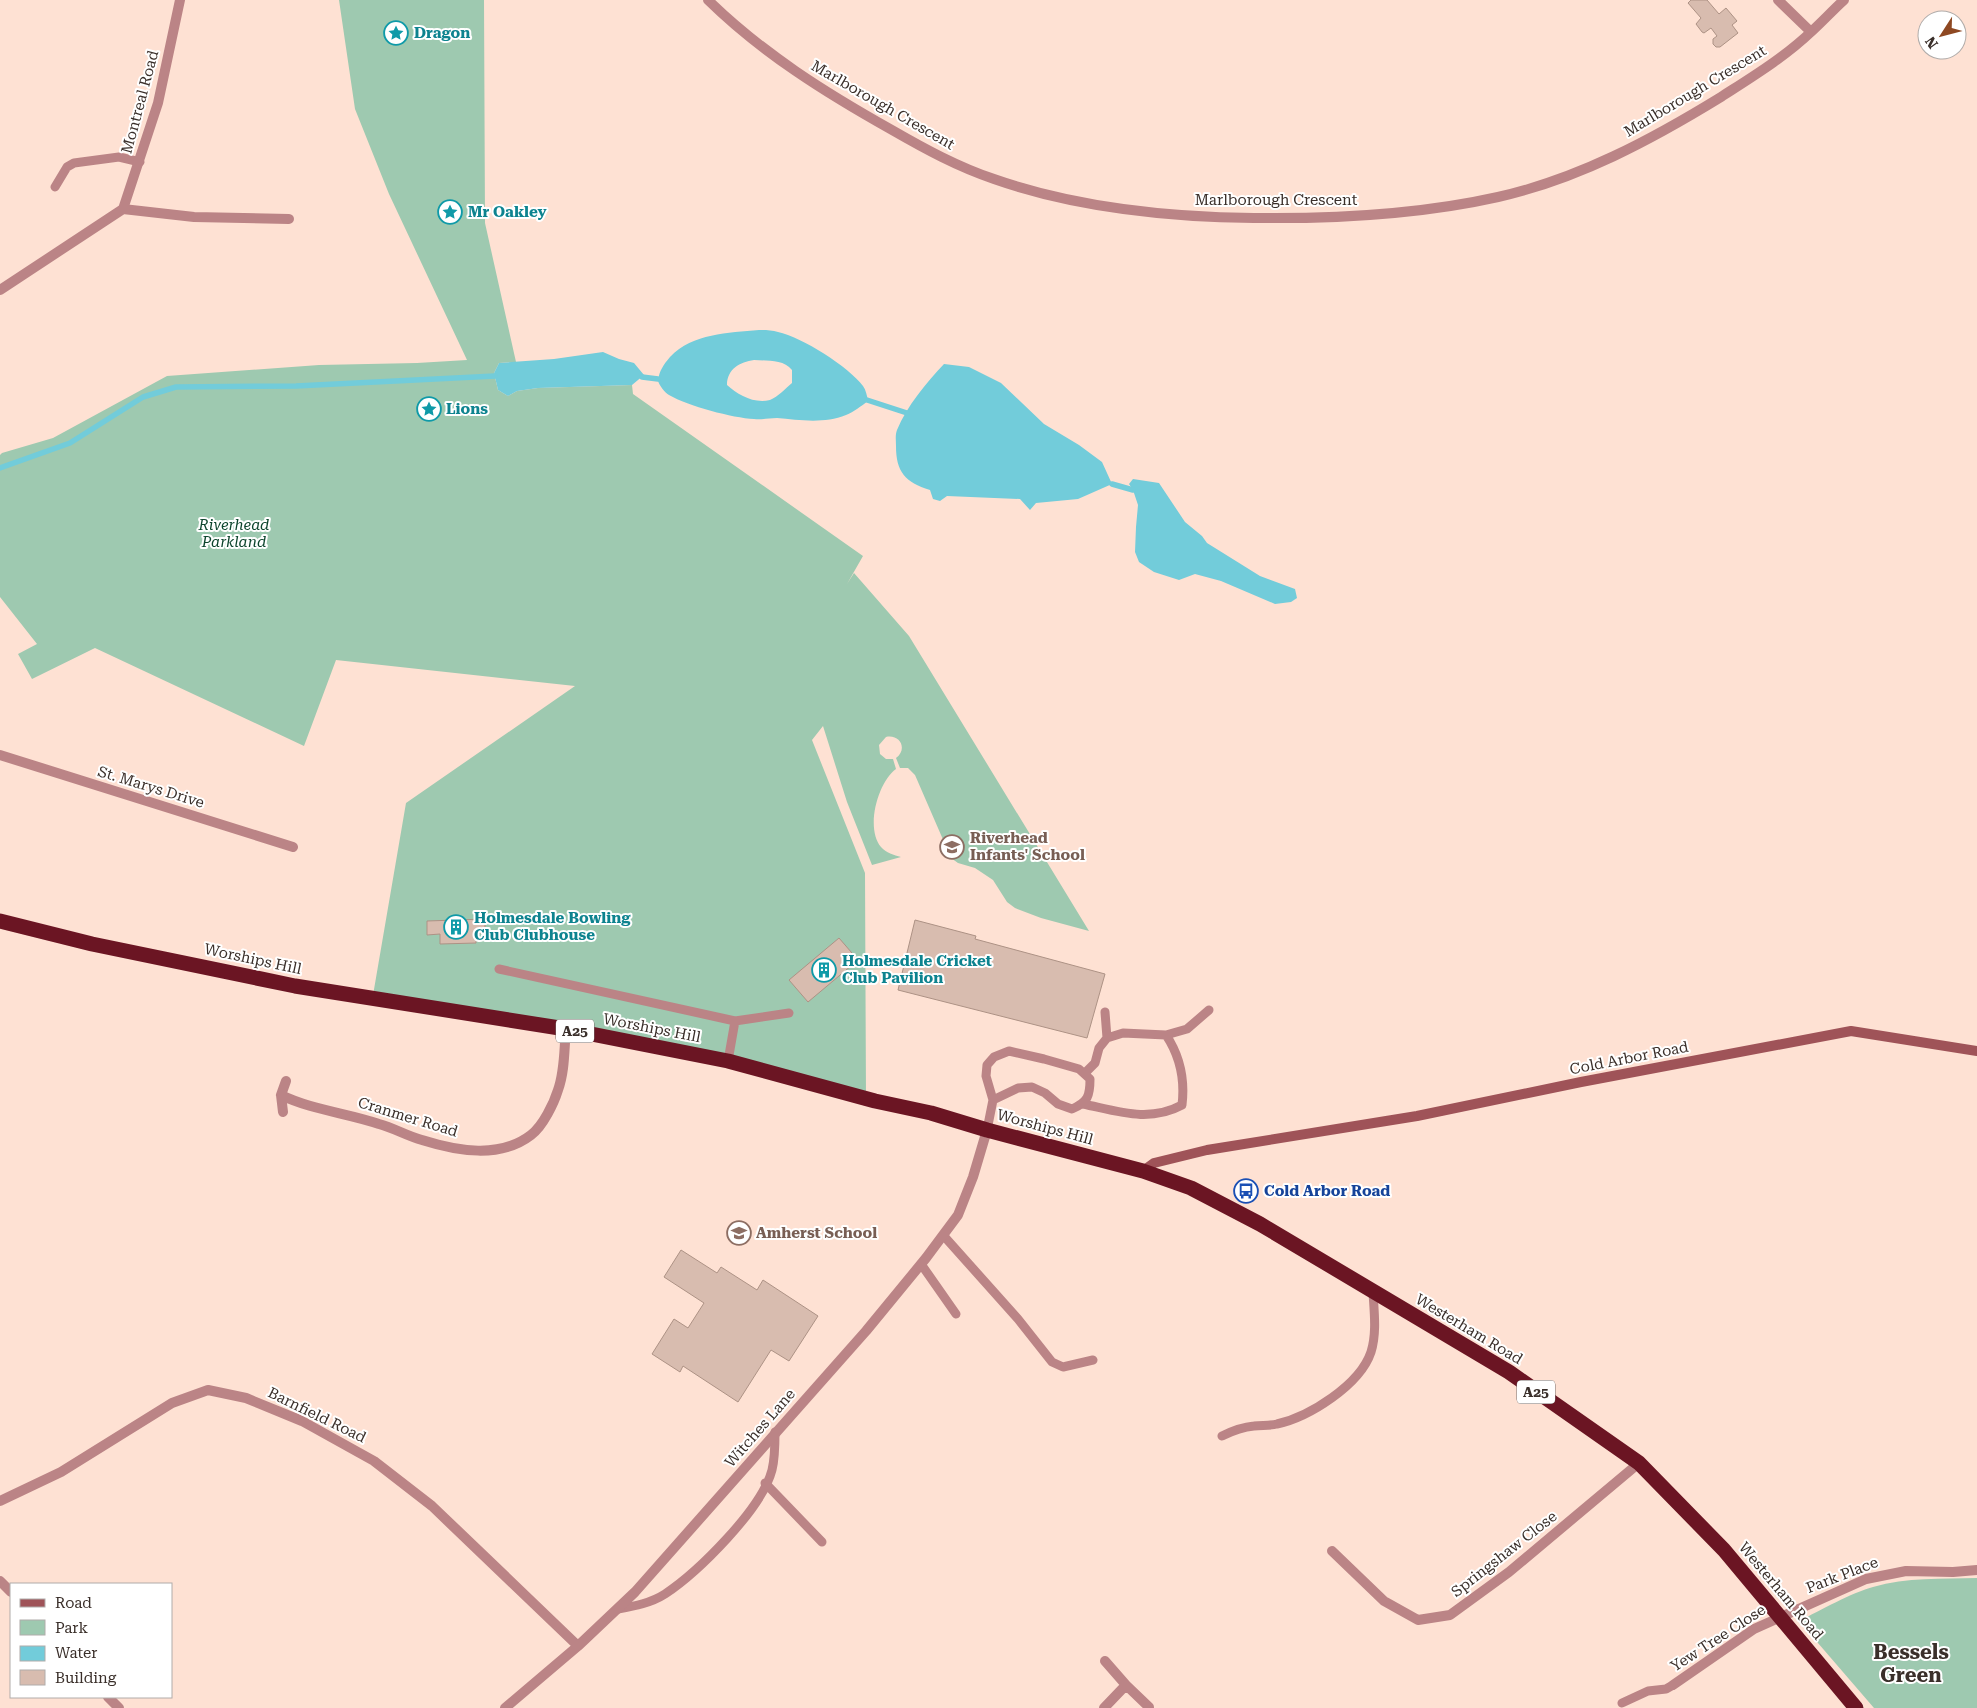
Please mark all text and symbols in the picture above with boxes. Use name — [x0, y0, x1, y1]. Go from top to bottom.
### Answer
north arrow — [1917, 10, 1967, 60]
place icon: Dragon — [383, 20, 409, 46]
place label: Dragon — [414, 24, 470, 42]
text: N — [1922, 33, 1941, 52]
street label: Marlborough Crescent — [1621, 41, 1770, 141]
street label: Montreal Road — [118, 48, 163, 156]
street label: Marlborough Crescent — [808, 57, 958, 154]
street label: Marlborough Crescent — [1195, 191, 1358, 209]
place icon: Mr Oakley — [437, 199, 463, 225]
place label: Mr Oakley — [468, 203, 547, 221]
place icon: Lions — [416, 396, 442, 422]
place label: Lions — [446, 400, 488, 418]
park label: Riverhead Parkland — [198, 516, 269, 551]
street label: St. Marys Drive — [96, 762, 206, 812]
place label: Riverhead Infants' School — [970, 829, 1085, 864]
school or university icon: Riverhead Infants' School — [939, 834, 965, 860]
place label: Holmesdale Bowling Club Clubhouse — [474, 909, 631, 944]
building icon: Holmesdale Bowling Club Clubhouse — [443, 914, 469, 940]
street label: Worships Hill — [203, 940, 304, 978]
place label: Holmesdale Cricket Club Pavilion — [842, 952, 992, 987]
building icon: Holmesdale Cricket Club Pavilion — [811, 957, 837, 983]
street label: Worships Hill — [602, 1010, 703, 1046]
road number: A25 — [556, 1019, 594, 1042]
street label: Cold Arbor Road — [1568, 1038, 1690, 1078]
street label: Cranmer Road — [356, 1093, 460, 1141]
street label: Worships Hill — [995, 1106, 1095, 1149]
bus stop icon: Cold Arbor Road — [1233, 1178, 1259, 1204]
place label: Cold Arbor Road — [1264, 1182, 1390, 1200]
school or university icon: Amherst School — [726, 1220, 752, 1246]
place label: Amherst School — [756, 1224, 877, 1242]
street label: Westerham Road — [1412, 1290, 1526, 1368]
road number: A25 — [1517, 1380, 1555, 1404]
street label: Barnfield Road — [265, 1383, 369, 1447]
street label: Witches Lane — [721, 1385, 799, 1471]
street label: Springshaw Close — [1448, 1507, 1560, 1601]
street label: Westerham Road — [1735, 1539, 1827, 1644]
street label: Park Place — [1803, 1553, 1881, 1597]
legend — [10, 1583, 172, 1698]
text: Road — [55, 1594, 92, 1612]
street label: Yew Tree Close — [1667, 1601, 1769, 1675]
text: Park — [55, 1619, 89, 1637]
district label: Bessels Green — [1873, 1640, 1949, 1687]
text: Water — [55, 1644, 97, 1662]
text: Building — [55, 1669, 117, 1687]

